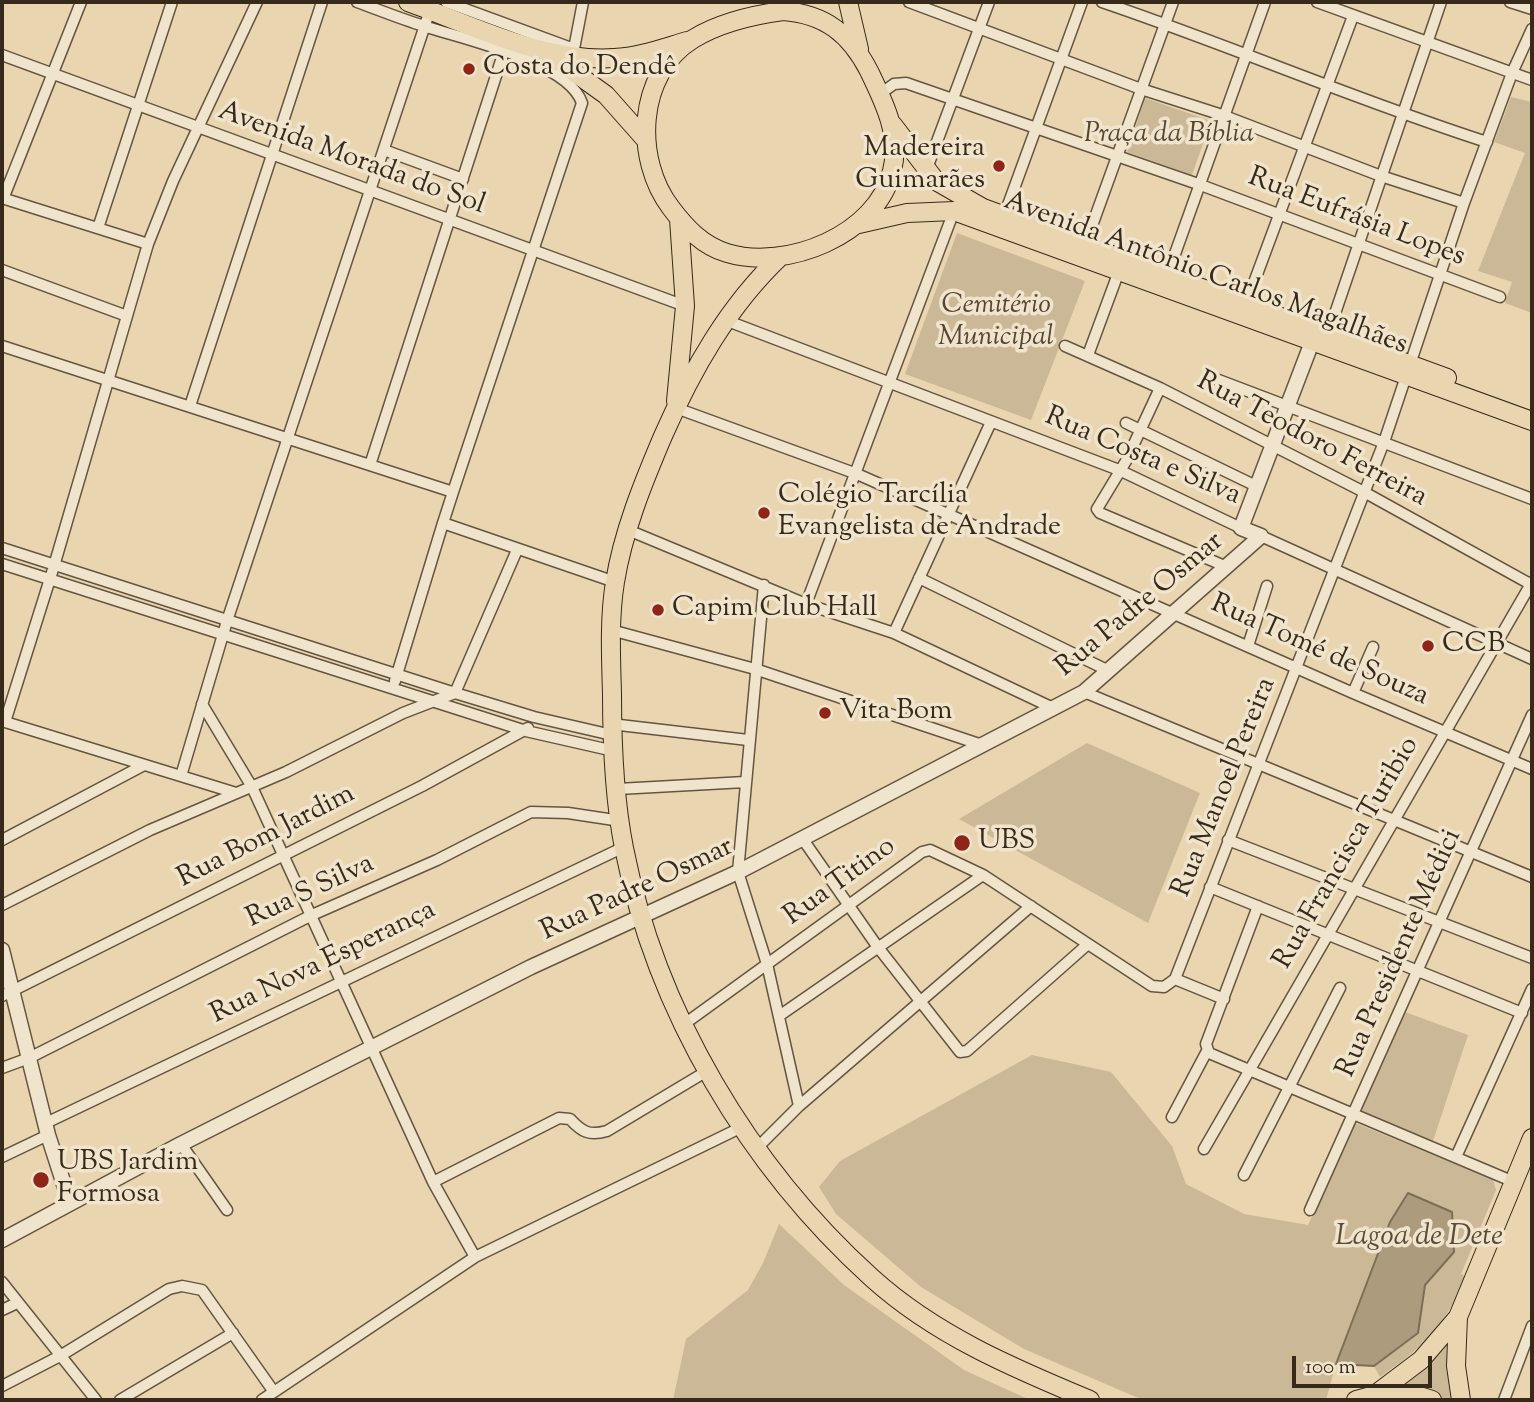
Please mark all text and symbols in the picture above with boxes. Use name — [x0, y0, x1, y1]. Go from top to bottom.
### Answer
place label: Costa do Dendê — [483, 52, 676, 86]
marker: Costa do Dendê — [461, 61, 477, 77]
street label: Avenida Morada do Sol — [213, 96, 489, 224]
park label: Praça da Bíblia — [1084, 119, 1254, 153]
place label: Madereira Guimarães — [855, 133, 985, 199]
marker: Madereira Guimarães — [991, 158, 1007, 174]
street label: Rua Eufrásia Lopes — [1243, 162, 1469, 276]
street label: Avenida Antônio Carlos Magalhães — [999, 186, 1411, 364]
park label: Cemitério Municipal — [938, 290, 1054, 356]
street label: Rua Teodoro Ferreira — [1190, 366, 1432, 516]
street label: Rua Costa e Silva — [1039, 402, 1245, 514]
place label: Colégio Tarcília Evangelista de Andrade — [778, 480, 1061, 546]
marker: Colégio Tarcília Evangelista de Andrade — [756, 505, 772, 521]
street label: Rua Padre Osmar — [1050, 526, 1232, 686]
street label: Rua Tomé de Souza — [1205, 589, 1433, 715]
place label: Capim Club Hall — [672, 593, 877, 627]
marker: Capim Club Hall — [650, 602, 666, 618]
place label: CCB — [1442, 629, 1505, 663]
marker: CCB — [1420, 638, 1436, 654]
street label: Rua Manoel Pereira — [1167, 673, 1285, 903]
place label: Vita Bom — [839, 696, 952, 730]
marker: Vita Bom — [817, 705, 833, 721]
street label: Rua Francisca Turibio — [1268, 732, 1428, 976]
street label: Rua Bom Jardim — [173, 779, 361, 897]
street label: Rua Presidente Médici — [1331, 825, 1471, 1083]
place label: UBS — [978, 826, 1035, 860]
street label: Rua Titino — [779, 831, 903, 935]
street label: Rua Padre Osmar — [536, 832, 740, 950]
marker: UBS — [952, 833, 972, 853]
street label: Rua S Silva — [242, 849, 380, 937]
street label: Rua Nova Esperança — [206, 895, 442, 1033]
place label: UBS Jardim Formosa — [57, 1147, 198, 1213]
marker: UBS Jardim Formosa — [31, 1170, 51, 1190]
water label: Lagoa de Dete — [1335, 1221, 1503, 1257]
scale bar — [1296, 1342, 1436, 1386]
text: 100 m — [1305, 1353, 1356, 1383]

